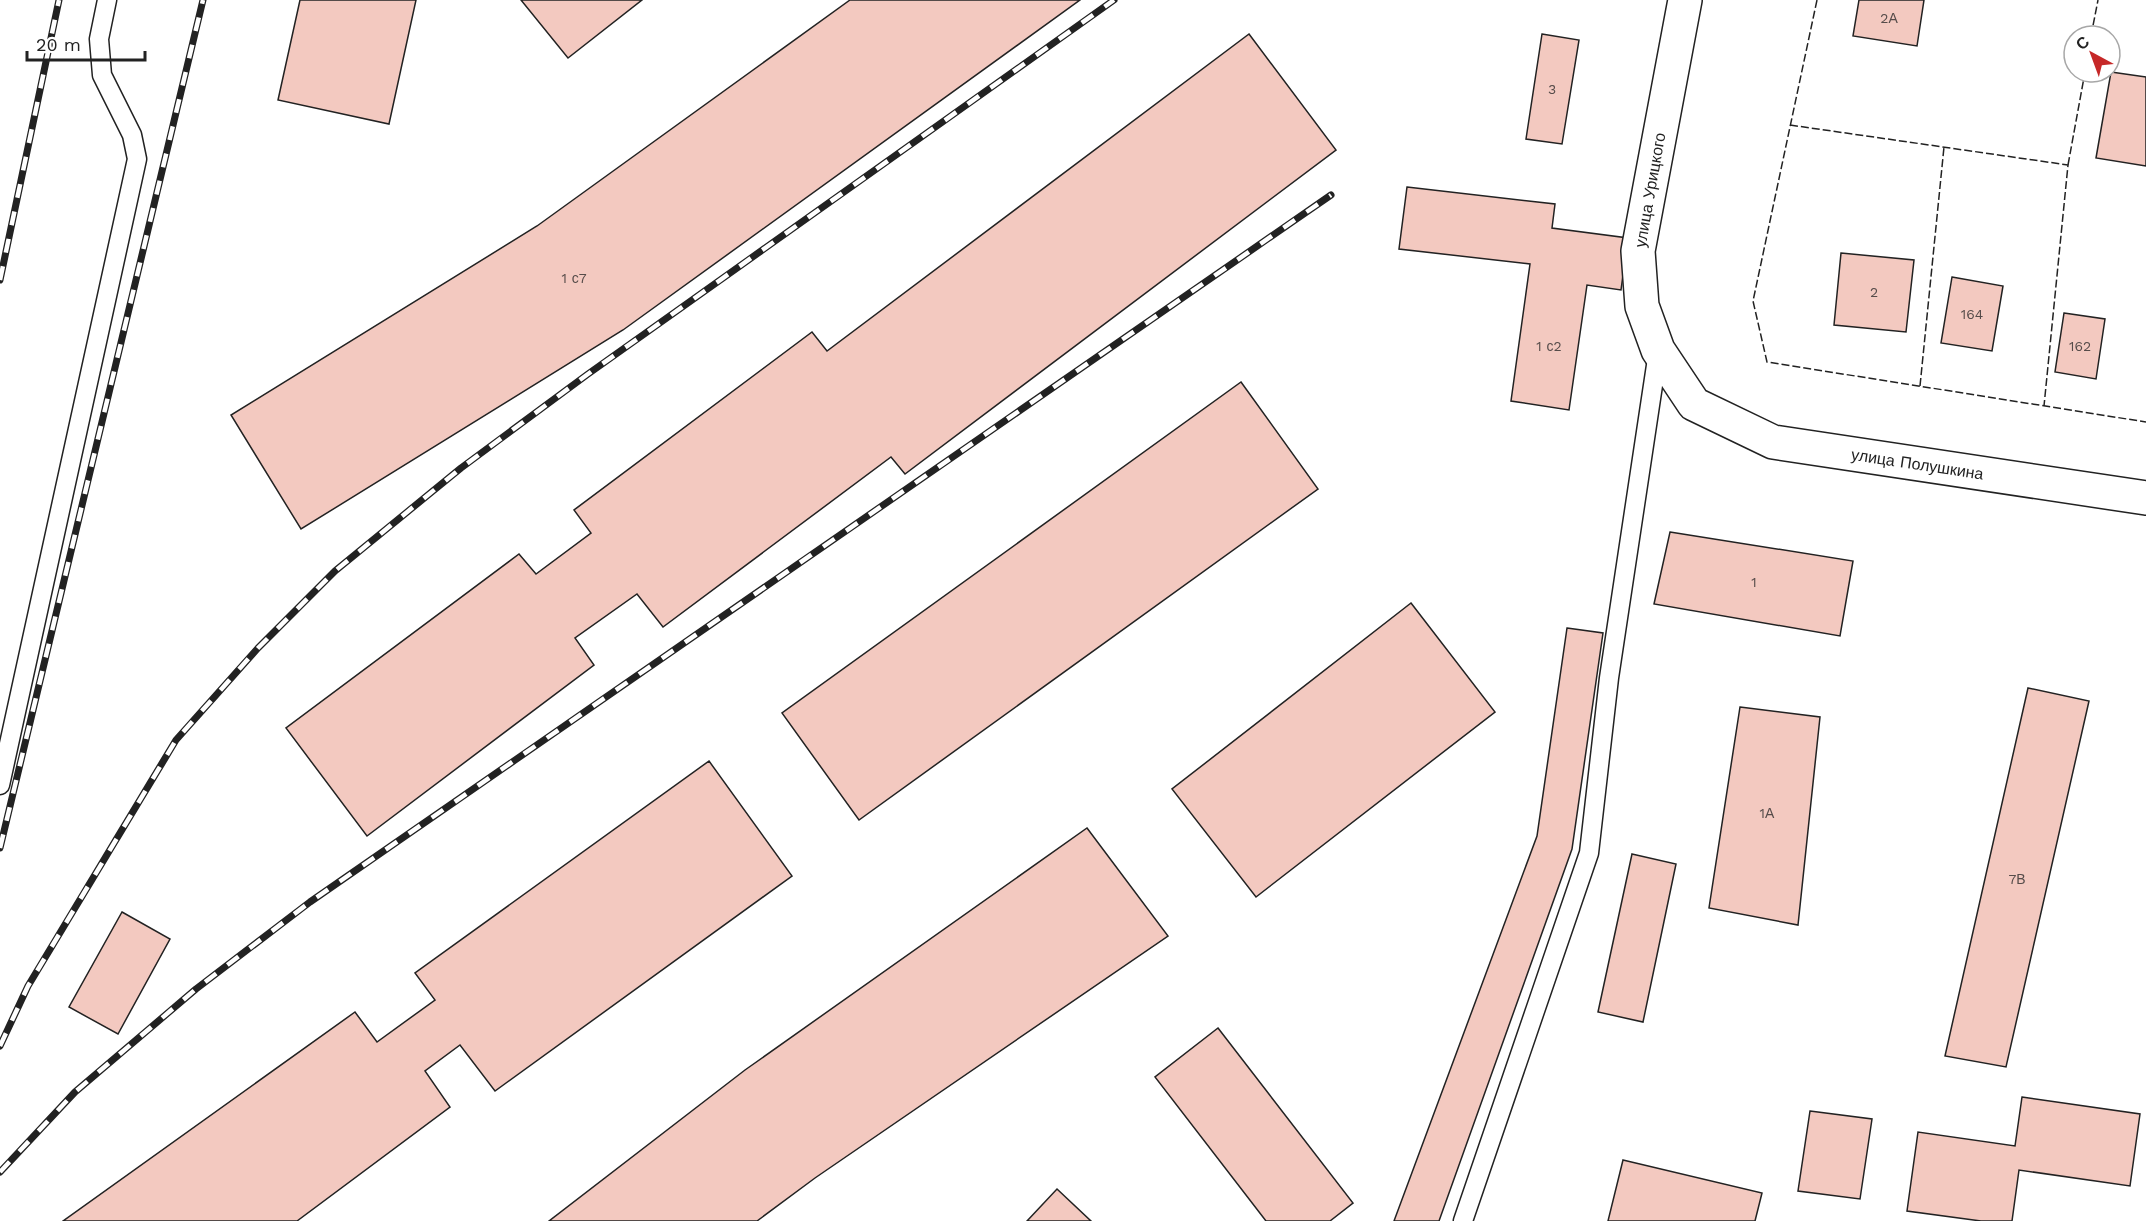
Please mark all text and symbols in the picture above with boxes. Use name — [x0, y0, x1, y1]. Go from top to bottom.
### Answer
house number: 2А — [1880, 10, 1898, 26]
scale bar — [27, 24, 146, 62]
north arrow — [2062, 24, 2122, 84]
text: С — [2072, 32, 2093, 54]
text: 20 m — [36, 34, 81, 55]
house number: 3 — [1548, 81, 1556, 97]
street label: улица Урицкого — [1631, 131, 1669, 249]
house number: 1 с7 — [561, 270, 587, 286]
house number: 2 — [1870, 284, 1878, 300]
house number: 164 — [1961, 306, 1983, 322]
house number: 1 с2 — [1536, 338, 1562, 354]
house number: 162 — [2069, 338, 2091, 354]
street label: улица Полушкина — [1850, 444, 1985, 483]
house number: 1 — [1751, 574, 1757, 590]
house number: 1А — [1760, 805, 1775, 821]
house number: 7В — [2008, 871, 2026, 887]

